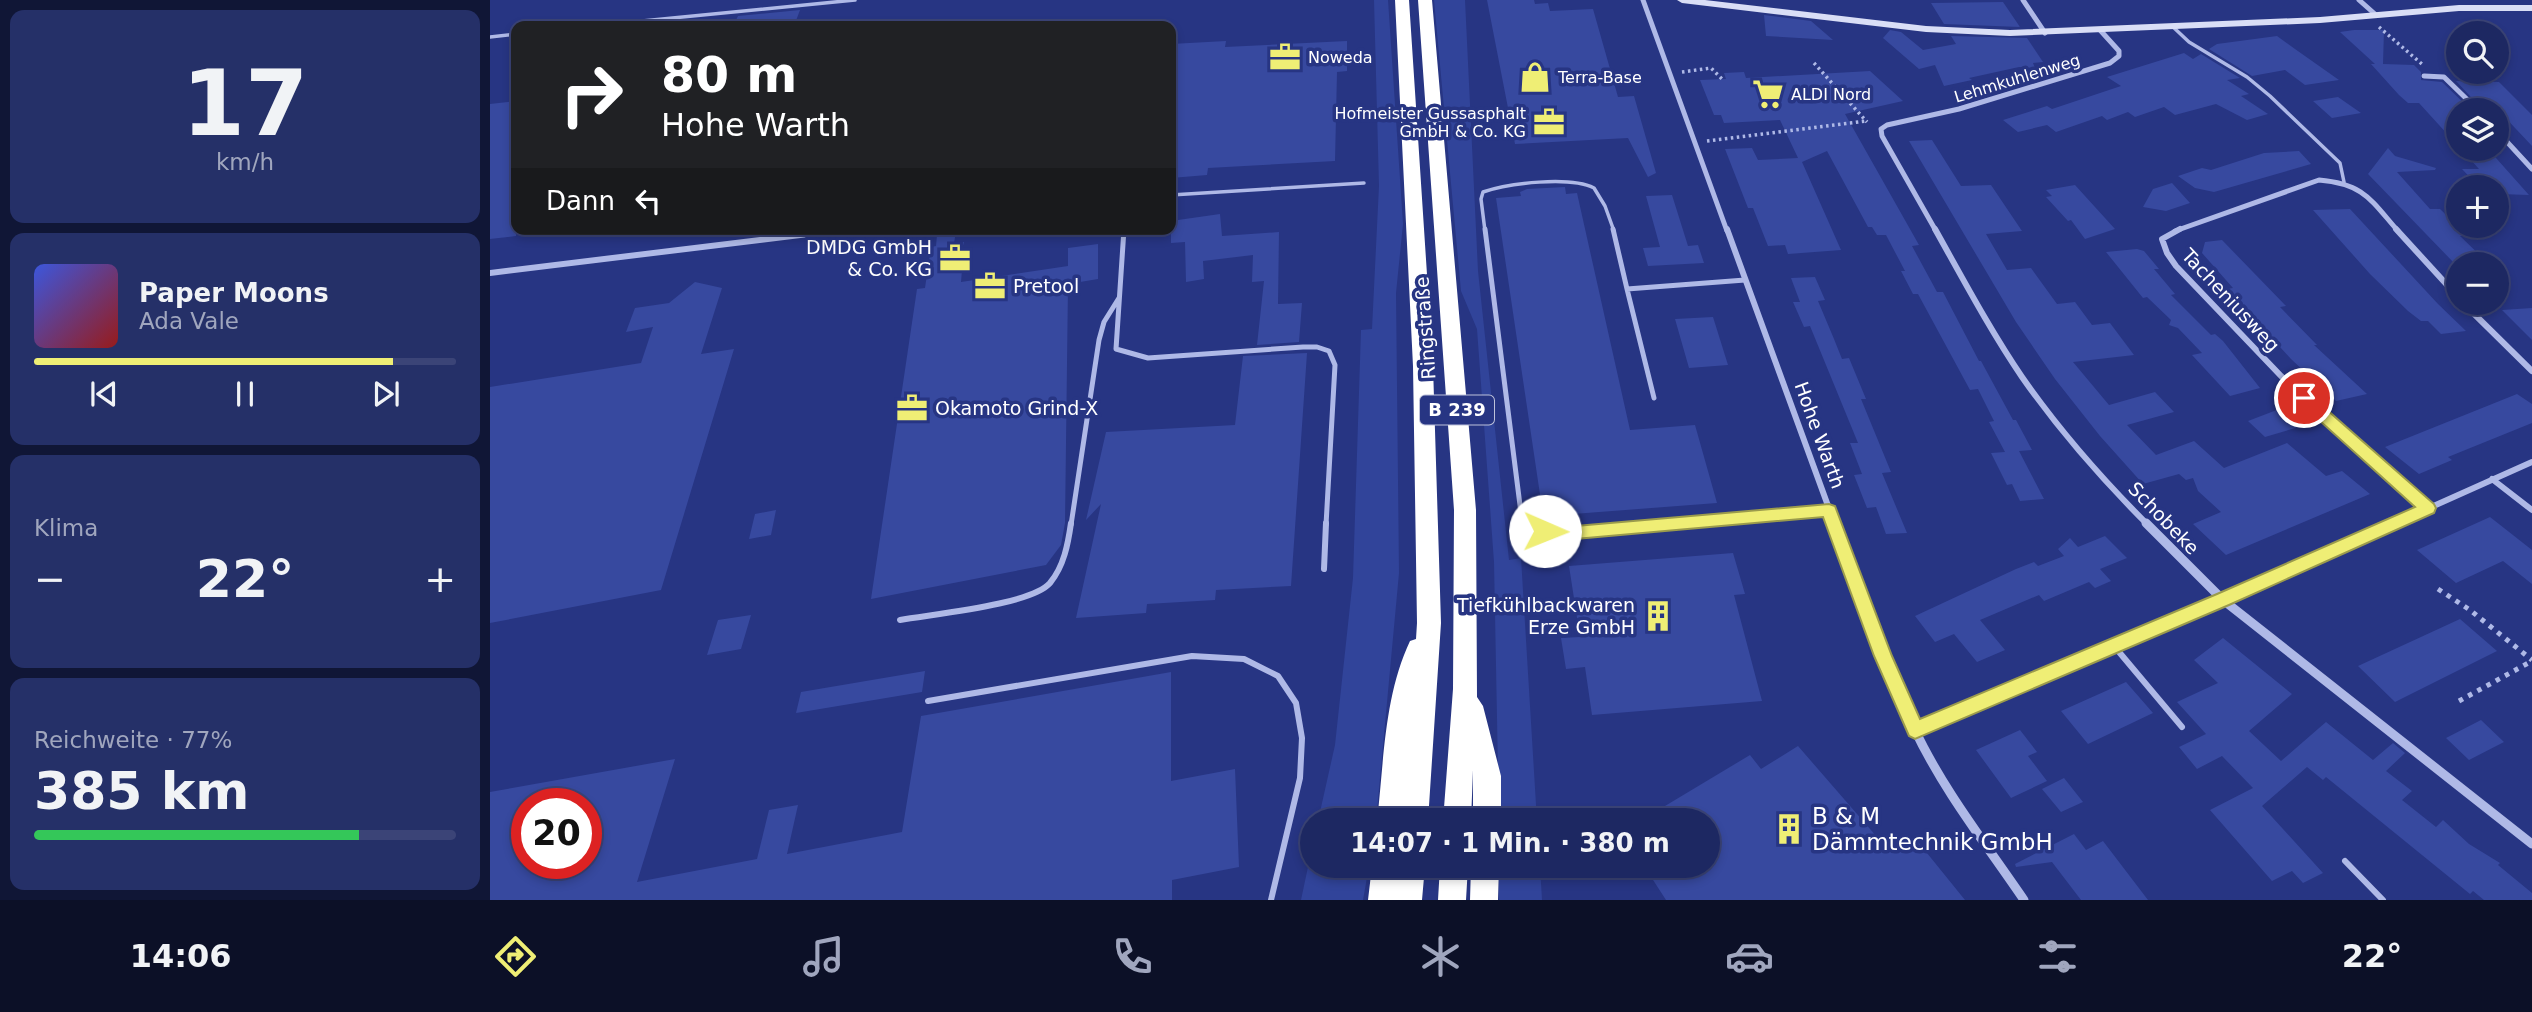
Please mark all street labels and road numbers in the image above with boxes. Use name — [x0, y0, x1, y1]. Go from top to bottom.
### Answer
street label: Lehmkuhlenweg — [1952, 50, 2082, 107]
street label: Tacheniusweg — [2177, 243, 2284, 356]
street label: Ringstraße — [1410, 276, 1440, 380]
street label: Hohe Warth — [1790, 379, 1850, 491]
road number: B 239 — [1420, 396, 1494, 424]
street label: Schobeke — [2124, 477, 2204, 559]

